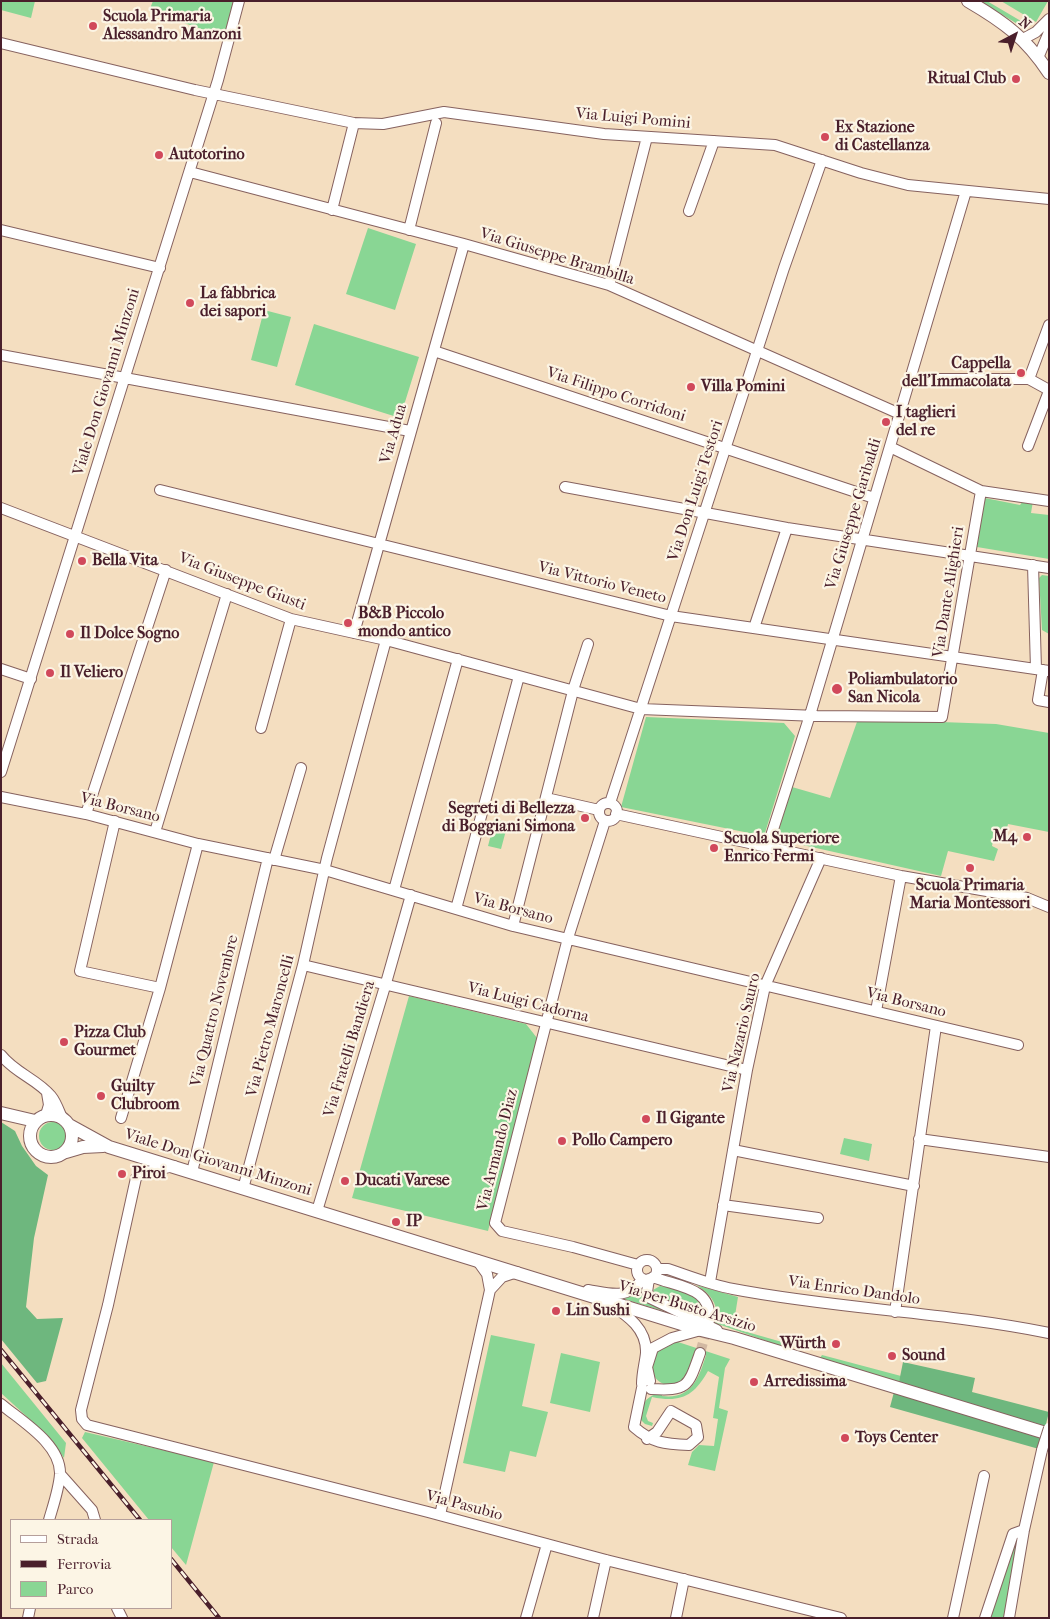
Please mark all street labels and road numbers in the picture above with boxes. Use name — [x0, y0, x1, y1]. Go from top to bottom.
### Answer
street label: Via Luigi Pomini — [575, 104, 691, 134]
street label: Via Giuseppe Brambilla — [477, 224, 637, 290]
street label: Viale Don Giovanni Minzoni — [69, 286, 145, 478]
street label: Via Filippo Corridoni — [544, 363, 688, 427]
street label: Via Adua — [376, 402, 412, 466]
street label: Via Don Luigi Testori — [664, 418, 728, 564]
street label: Via Giuseppe Garibaldi — [822, 436, 886, 592]
street label: Via Dante Alighieri — [929, 525, 969, 659]
street label: Via Giuseppe Giusti — [176, 549, 308, 615]
street label: Via Vittorio Veneto — [536, 558, 668, 608]
street label: Via Borsano — [78, 789, 162, 827]
street label: Via Borsano — [471, 889, 555, 929]
street label: Via Quattro Novembre — [187, 933, 243, 1089]
street label: Via Pietro Maroncelli — [243, 953, 299, 1099]
street label: Via Nazario Sauro — [719, 971, 765, 1095]
street label: Via Fratelli Bandiera — [320, 978, 380, 1120]
street label: Via Luigi Cadorna — [465, 979, 591, 1027]
street label: Via Borsano — [864, 984, 948, 1022]
street label: Via Armando Diaz — [474, 1087, 522, 1213]
street label: Viale Don Giovanni Minzoni — [122, 1125, 314, 1201]
street label: Via Enrico Dandolo — [787, 1272, 921, 1310]
street label: Via per Busto Arsizio — [616, 1277, 758, 1337]
street label: Via Pasubio — [423, 1487, 505, 1525]

